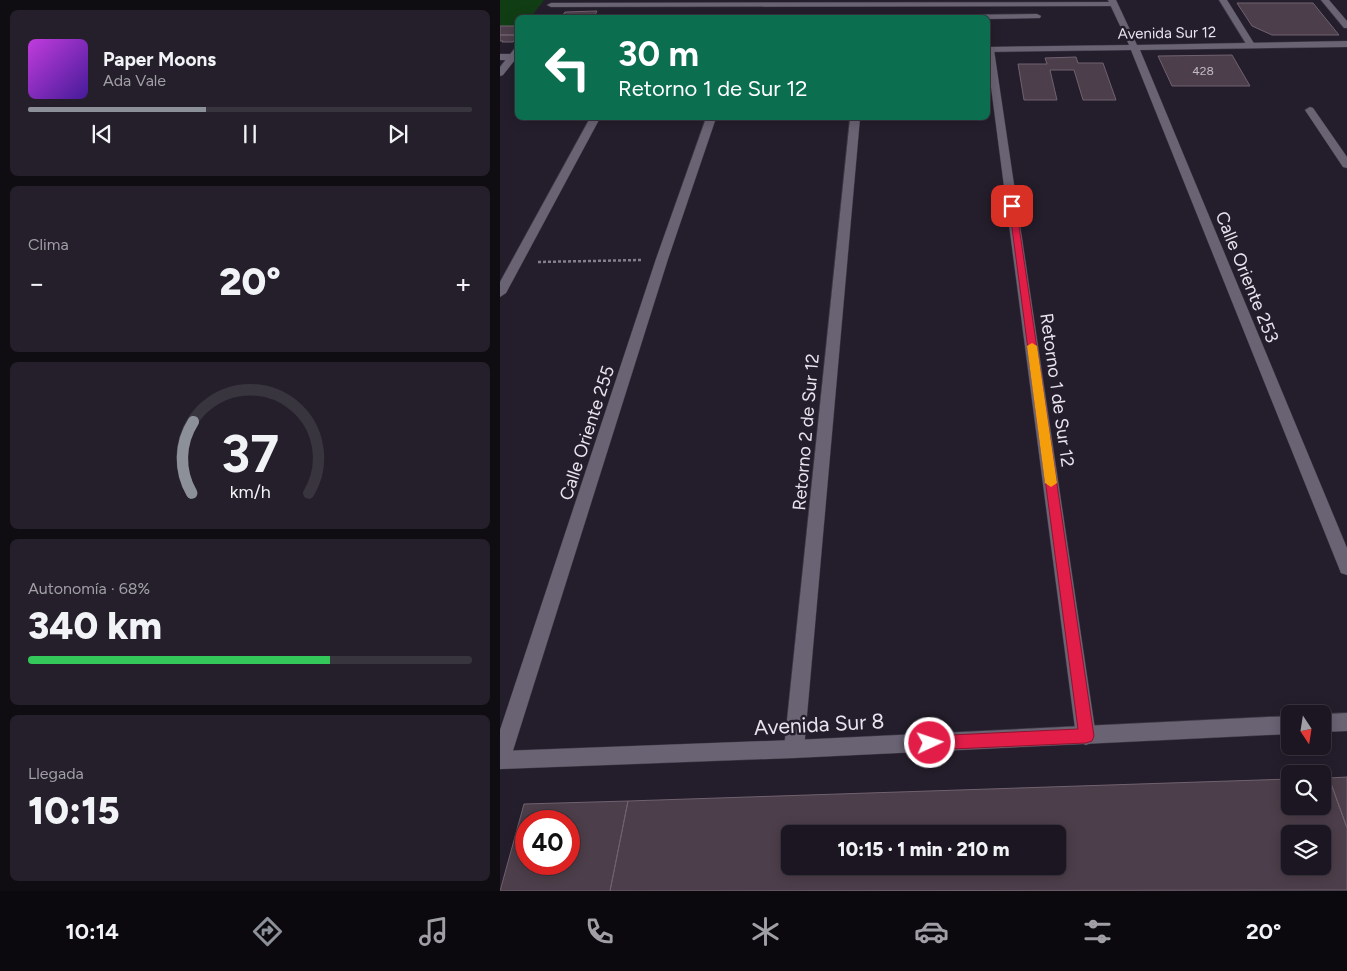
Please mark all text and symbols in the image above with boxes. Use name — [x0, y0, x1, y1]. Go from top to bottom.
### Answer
street label: Avenida Sur 12 — [1117, 23, 1217, 43]
text: 30 m — [618, 33, 699, 75]
icon: left — [535, 35, 600, 100]
text: Paper Moons — [103, 48, 216, 71]
house number: 428 — [1192, 64, 1214, 78]
text: Ada Vale — [103, 71, 166, 90]
text: Retorno 1 de Sur 12 — [618, 75, 808, 102]
icon: previous — [88, 120, 116, 148]
icon: pause — [236, 120, 264, 148]
icon: next — [384, 120, 412, 148]
pin — [991, 185, 1033, 227]
icon: arrive — [998, 192, 1026, 220]
street label: Calle Oriente 253 — [1211, 208, 1283, 346]
text: Clima — [28, 235, 69, 254]
text: 20° — [219, 259, 281, 305]
text: − — [28, 266, 45, 300]
text: + — [455, 266, 472, 300]
street label: Retorno 1 de Sur 12 — [1035, 312, 1079, 468]
street label: Retorno 2 de Sur 12 — [788, 352, 824, 512]
street label: Calle Oriente 255 — [555, 363, 619, 503]
text: 37 — [221, 423, 279, 485]
text: km/h — [230, 481, 270, 502]
text: Autonomía · 68% — [28, 579, 150, 598]
text: 340 km — [28, 603, 162, 649]
north arrow — [1281, 705, 1331, 755]
map controls — [1281, 705, 1331, 875]
street label: Avenida Sur 8 — [753, 708, 885, 740]
position arrow — [903, 716, 955, 768]
text: Llegada — [28, 764, 84, 783]
button: search — [1281, 765, 1331, 815]
text: 10:15 — [28, 788, 120, 834]
speed limit sign: 40 — [515, 810, 580, 875]
button: layers — [1281, 825, 1331, 875]
text: 10:15 · 1 min · 210 m — [838, 838, 1009, 861]
icon: directions — [250, 914, 285, 949]
icon: music — [416, 914, 451, 949]
icon: phone — [582, 914, 617, 949]
icon: climate — [748, 914, 783, 949]
icon: car — [914, 914, 949, 949]
icon: filters — [1080, 914, 1115, 949]
text: 10:14 — [66, 918, 119, 945]
text: 20° — [1246, 918, 1281, 945]

